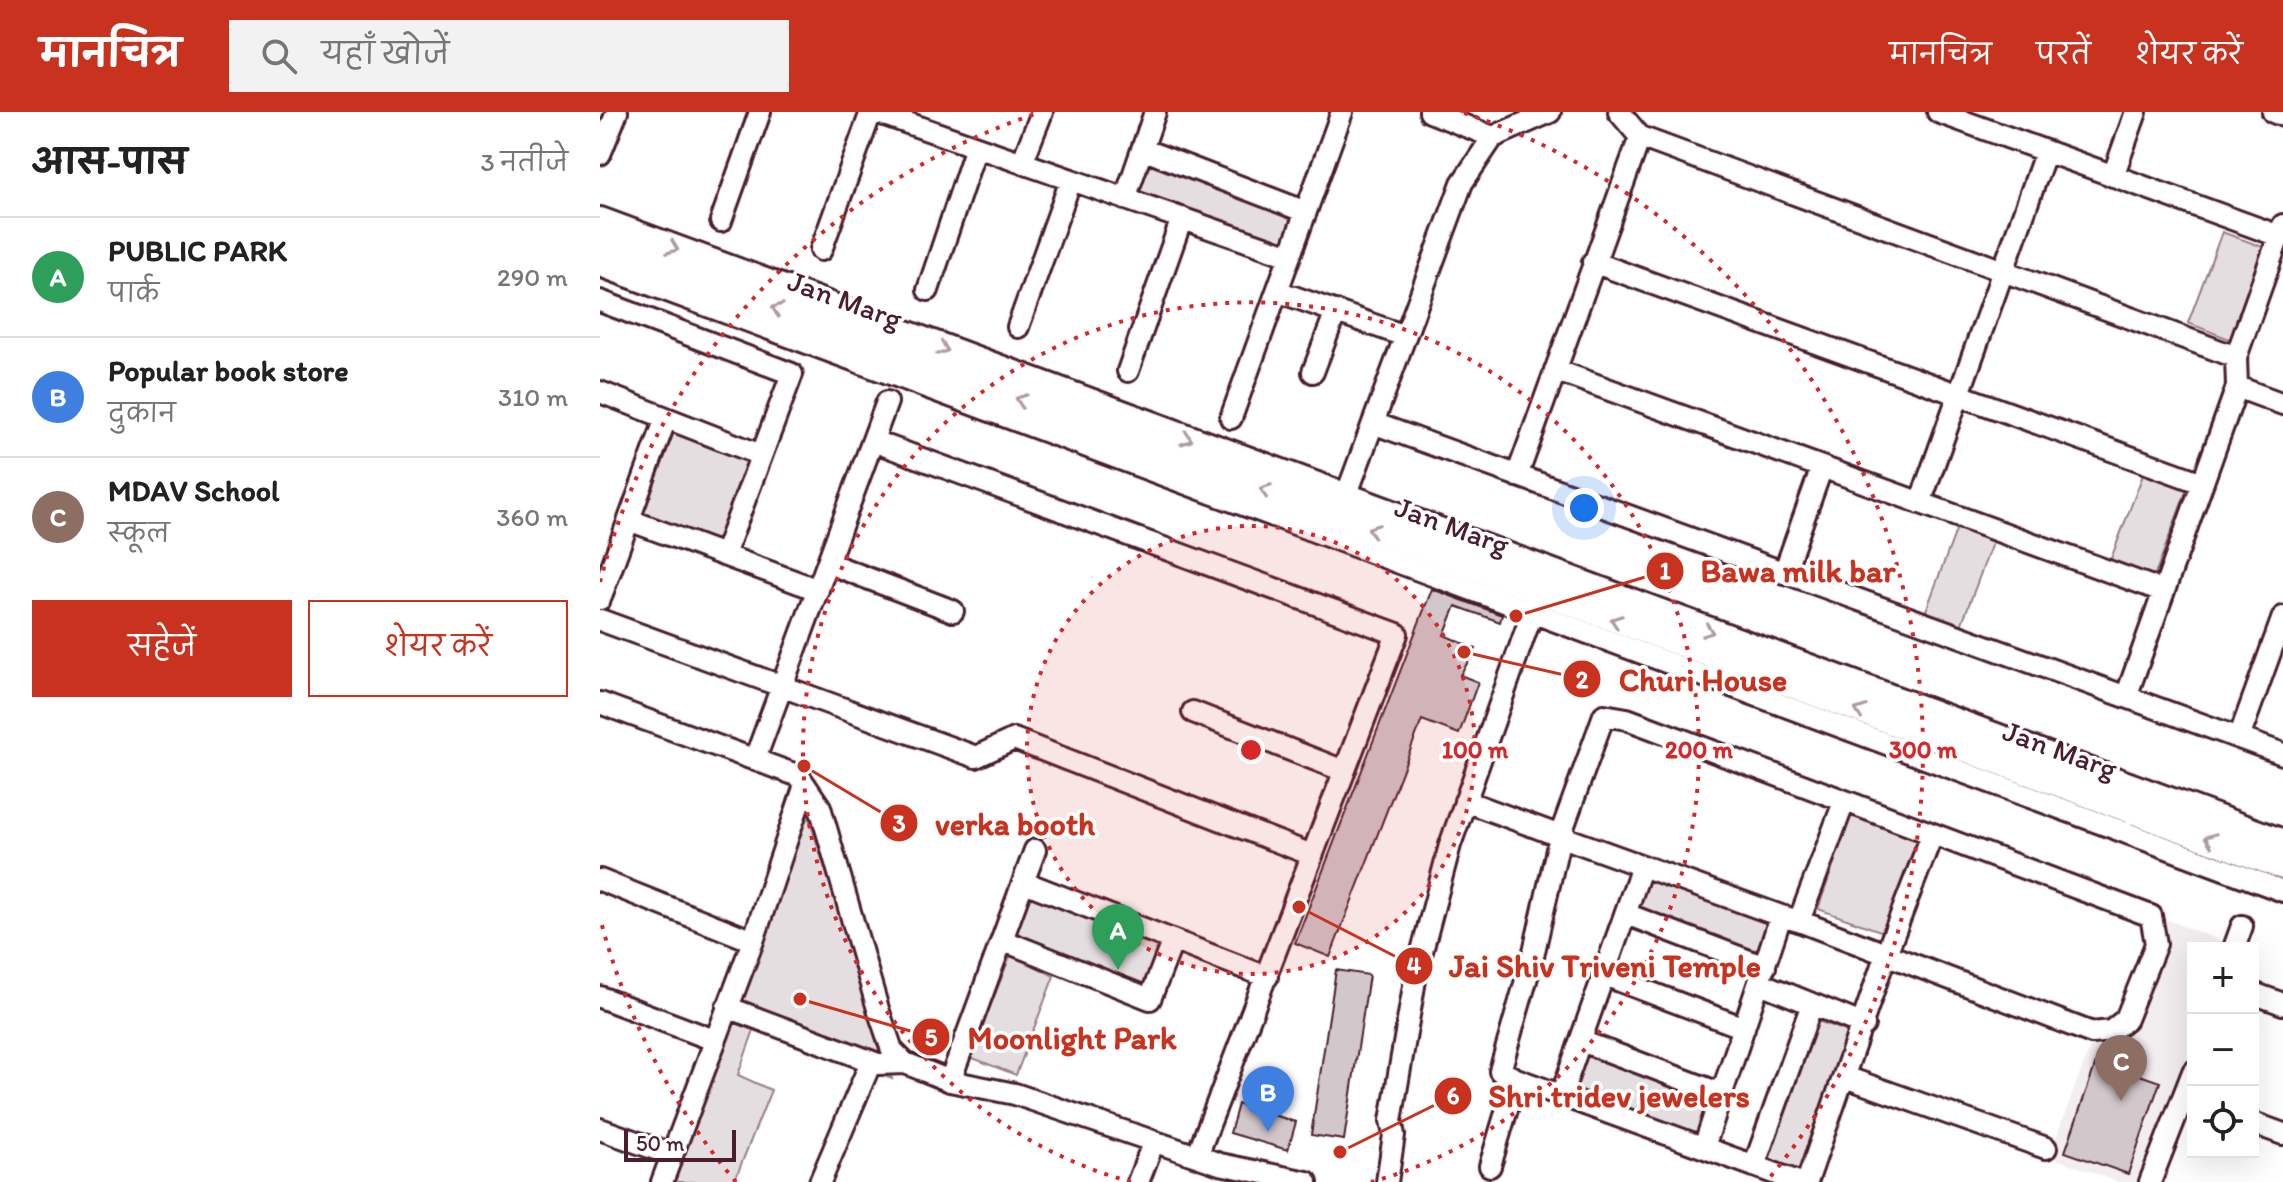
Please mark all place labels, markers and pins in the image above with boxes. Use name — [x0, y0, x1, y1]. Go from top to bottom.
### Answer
callout: Bawa milk bar — [1645, 543, 1912, 599]
callout: Churi House — [1562, 651, 1803, 707]
centre of rings — [1237, 736, 1265, 764]
callout: verka booth — [879, 795, 1111, 851]
pin: A — [1092, 904, 1144, 970]
callout: Jai Shiv Triveni Temple — [1394, 938, 1776, 994]
callout: Moonlight Park — [911, 1009, 1192, 1065]
pin: C — [2095, 1035, 2147, 1101]
pin: B — [1242, 1066, 1294, 1132]
callout: Shri tridev jewelers — [1433, 1068, 1766, 1124]

